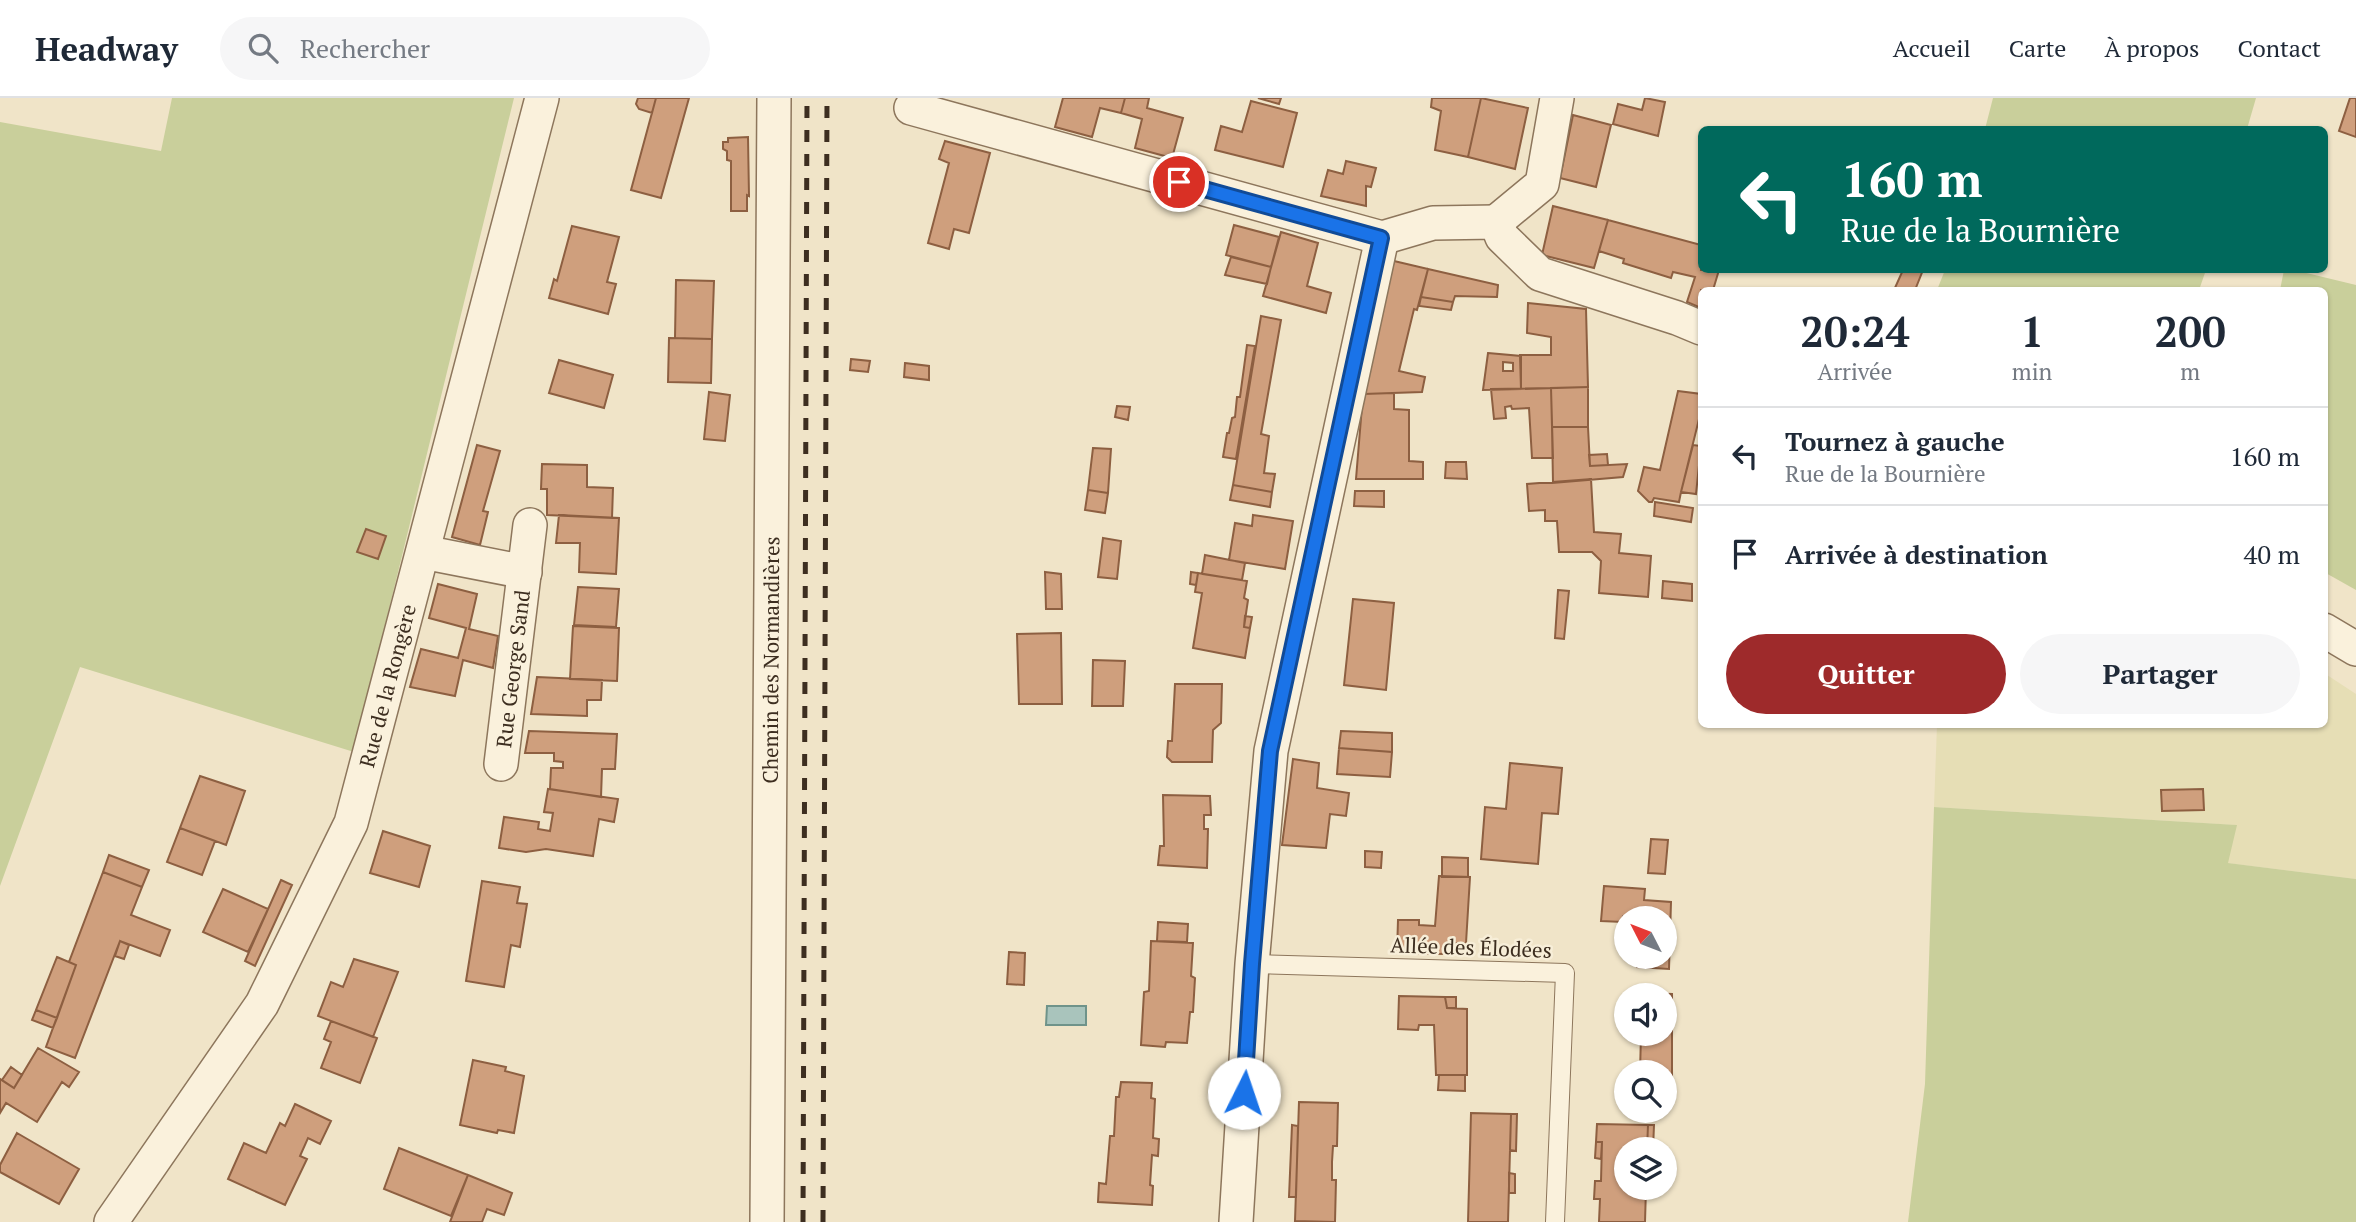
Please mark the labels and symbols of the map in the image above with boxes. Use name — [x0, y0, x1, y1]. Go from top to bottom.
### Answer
pin — [1149, 152, 1209, 212]
street label: Chemin des Normandières — [756, 536, 785, 784]
street label: Rue George Sand — [489, 588, 536, 749]
street label: Rue de la Rongère — [352, 601, 422, 770]
north arrow — [1614, 906, 1676, 970]
street label: Allée des Élodées — [1390, 930, 1552, 964]
position arrow — [1207, 1056, 1281, 1130]

